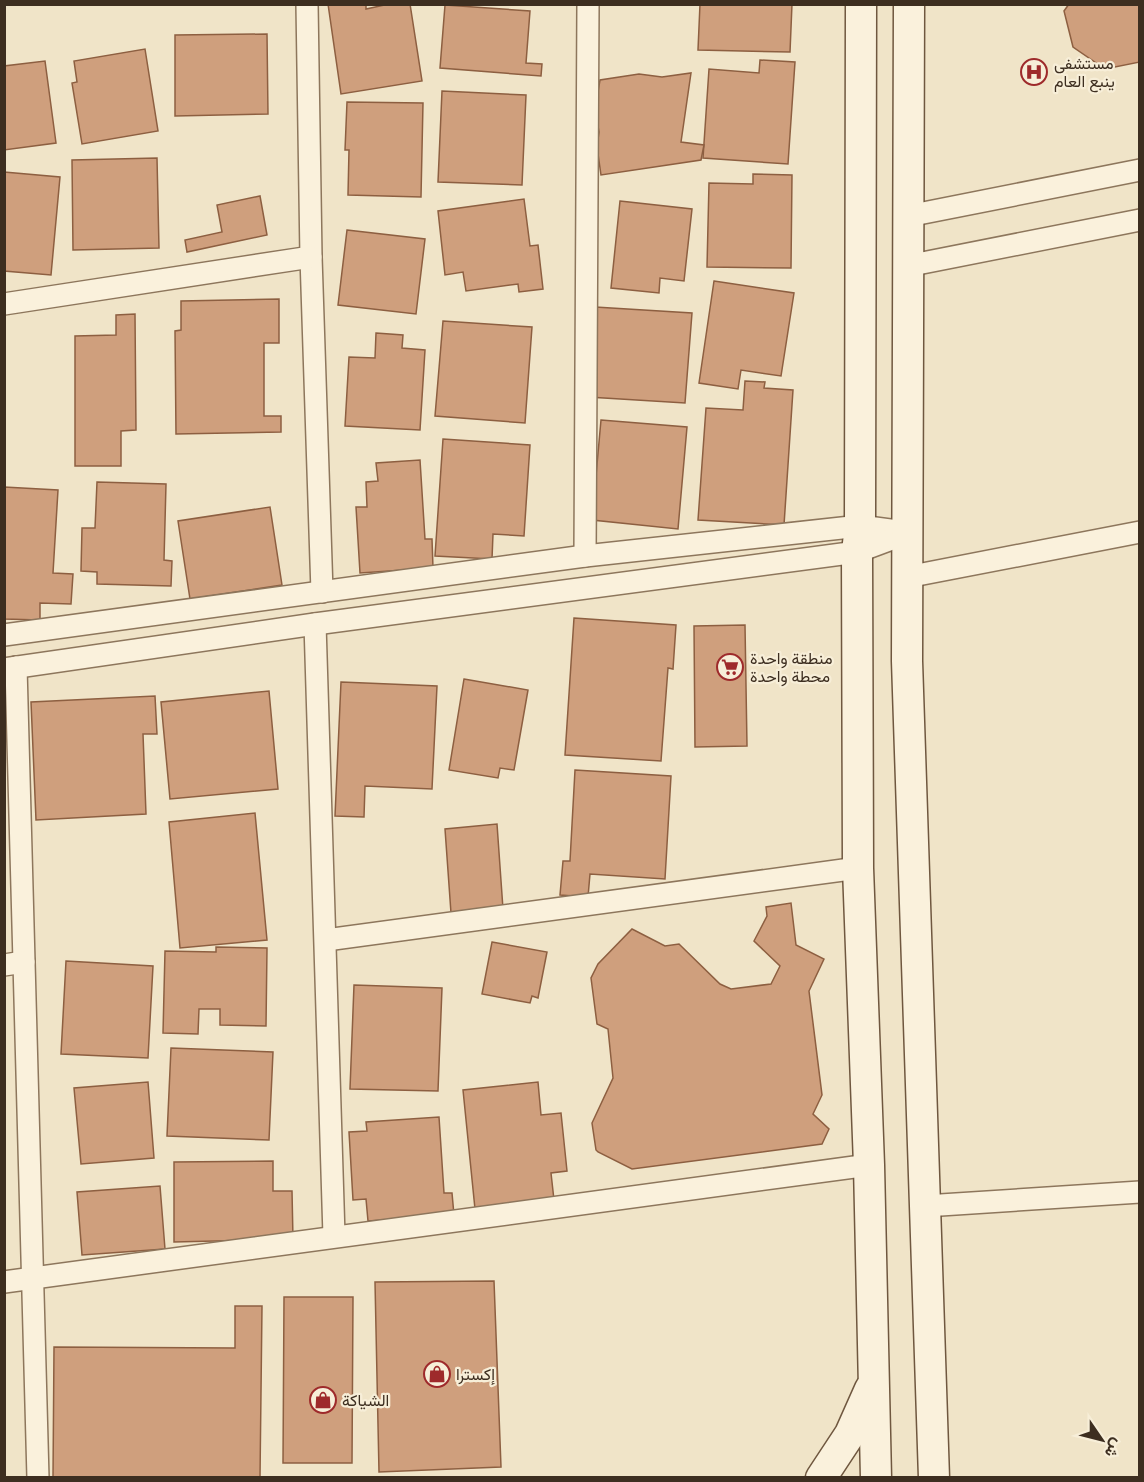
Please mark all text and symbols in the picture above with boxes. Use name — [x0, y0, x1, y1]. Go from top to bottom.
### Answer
place label: مستشفى ينبع العام — [1054, 52, 1115, 93]
hospital icon: مستشفى ينبع العام — [1019, 57, 1049, 87]
place label: منطقة واحدة محطة واحدة — [750, 647, 832, 687]
supermarket icon: منطقة واحدة محطة واحدة — [715, 652, 745, 682]
shop icon: إكسترا — [422, 1359, 452, 1389]
place label: إكسترا — [456, 1363, 495, 1385]
shop icon: الشياكة — [308, 1385, 338, 1415]
place label: الشياكة — [342, 1389, 389, 1410]
north arrow — [1072, 1410, 1132, 1470]
text: ش — [1101, 1435, 1129, 1463]

